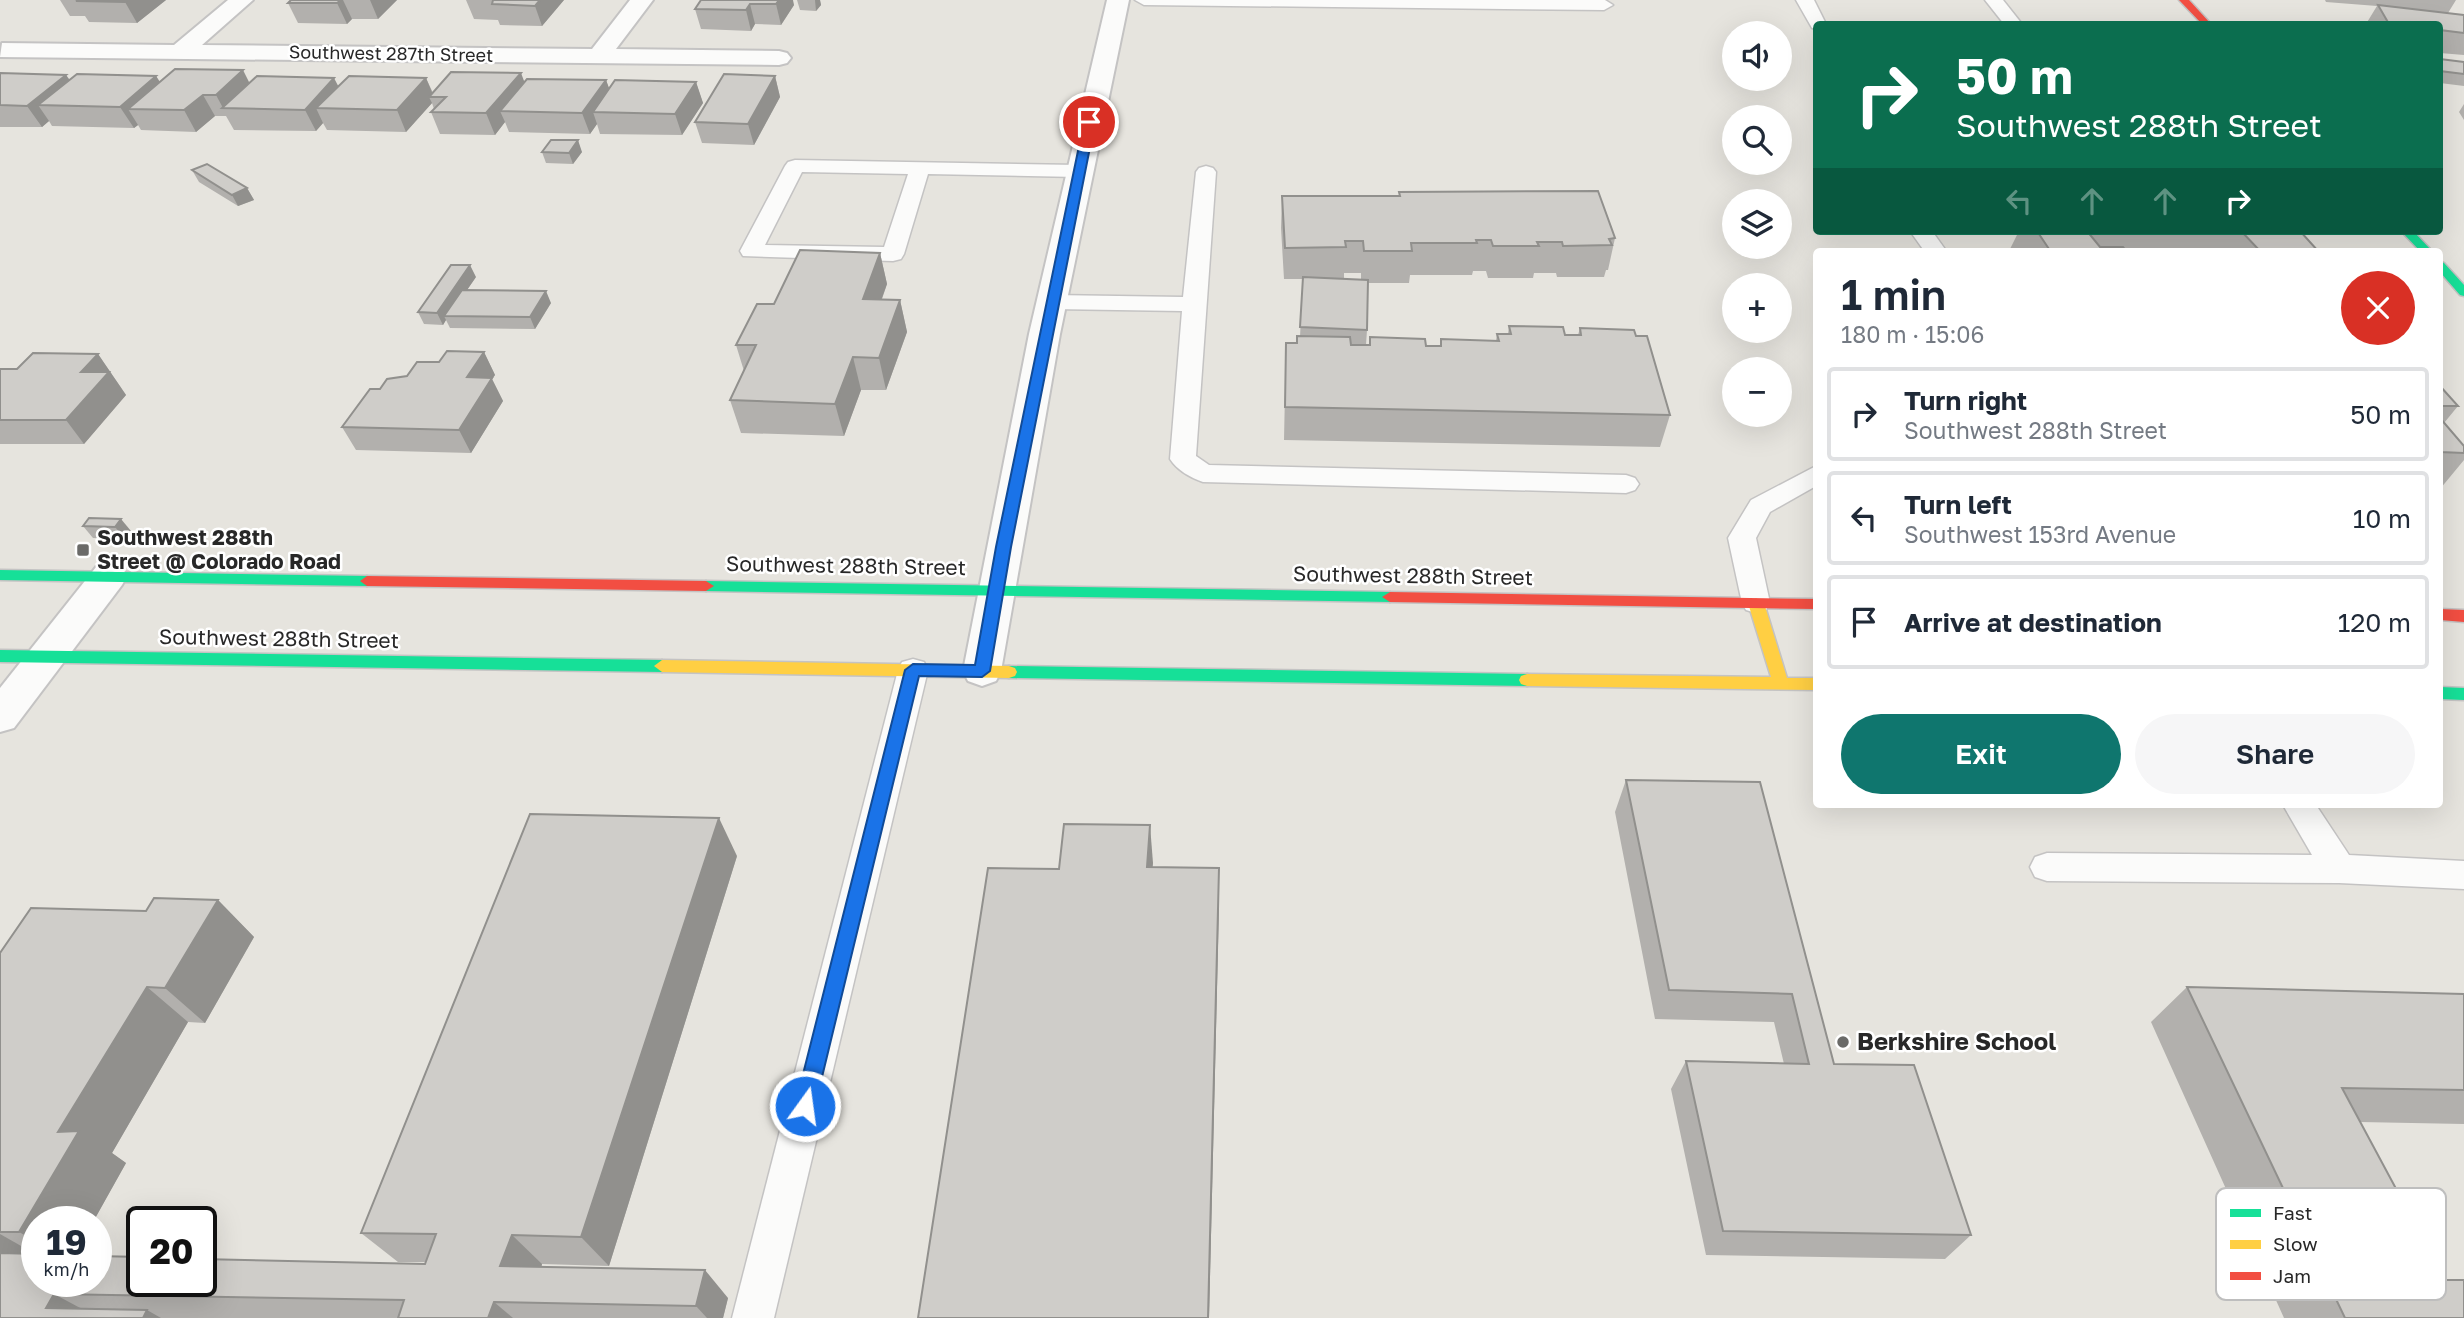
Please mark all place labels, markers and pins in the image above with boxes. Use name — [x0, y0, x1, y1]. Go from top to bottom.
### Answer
pin — [1059, 92, 1119, 152]
place label: Southwest 288th Street @ Colorado Road — [97, 524, 341, 574]
marker: Southwest 288th Street @ Colorado Road — [75, 542, 91, 558]
place label: Berkshire School — [1857, 1026, 2056, 1055]
marker: Berkshire School — [1835, 1034, 1851, 1050]

